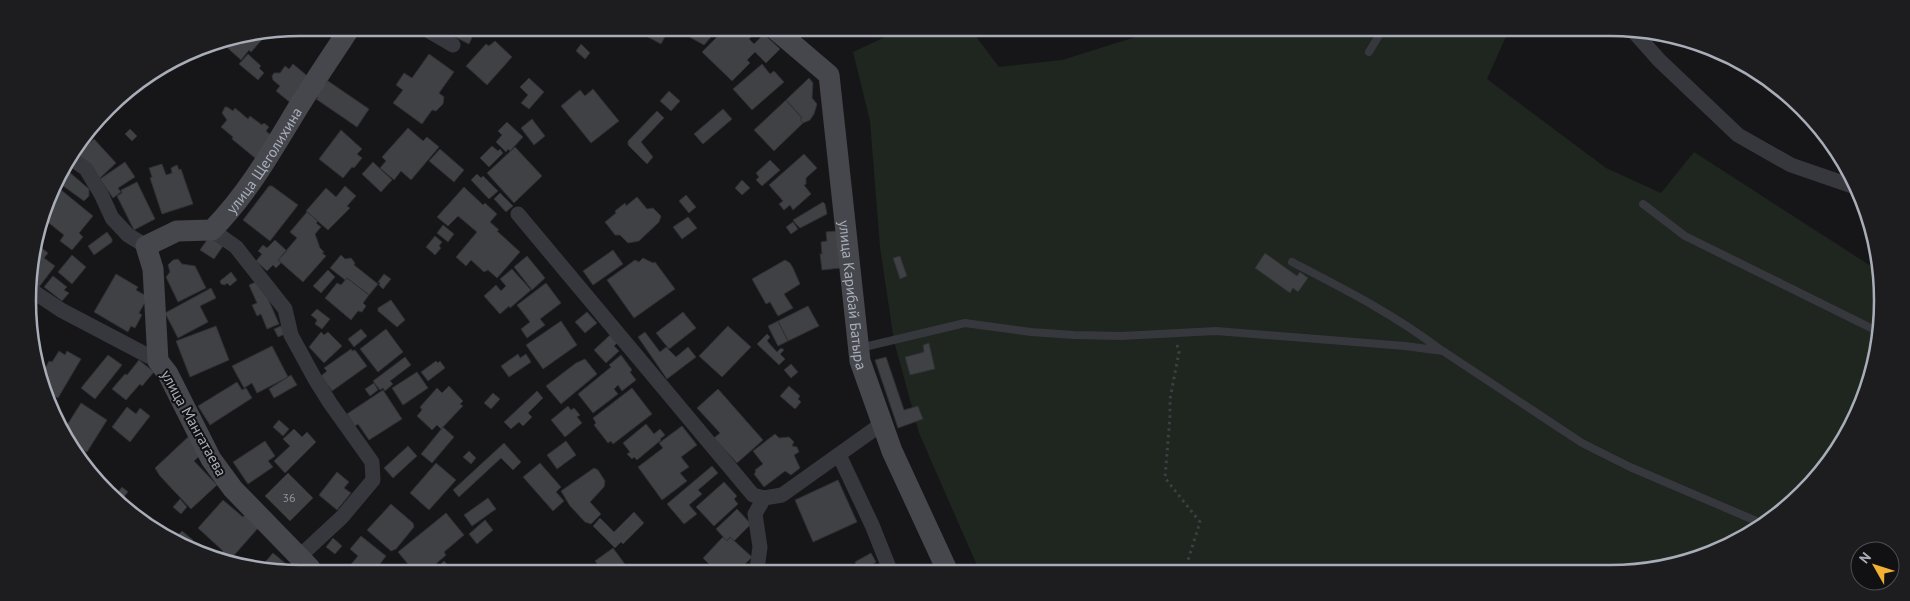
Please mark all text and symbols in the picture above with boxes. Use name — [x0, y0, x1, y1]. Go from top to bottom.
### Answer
street label: улица Щеголихина — [222, 103, 306, 217]
street label: улица Карибай Батыра — [835, 219, 872, 372]
street label: улица Мангатаева — [157, 367, 231, 479]
house number: 36 — [282, 490, 296, 505]
north arrow — [1850, 541, 1900, 591]
text: N — [1855, 549, 1875, 567]

